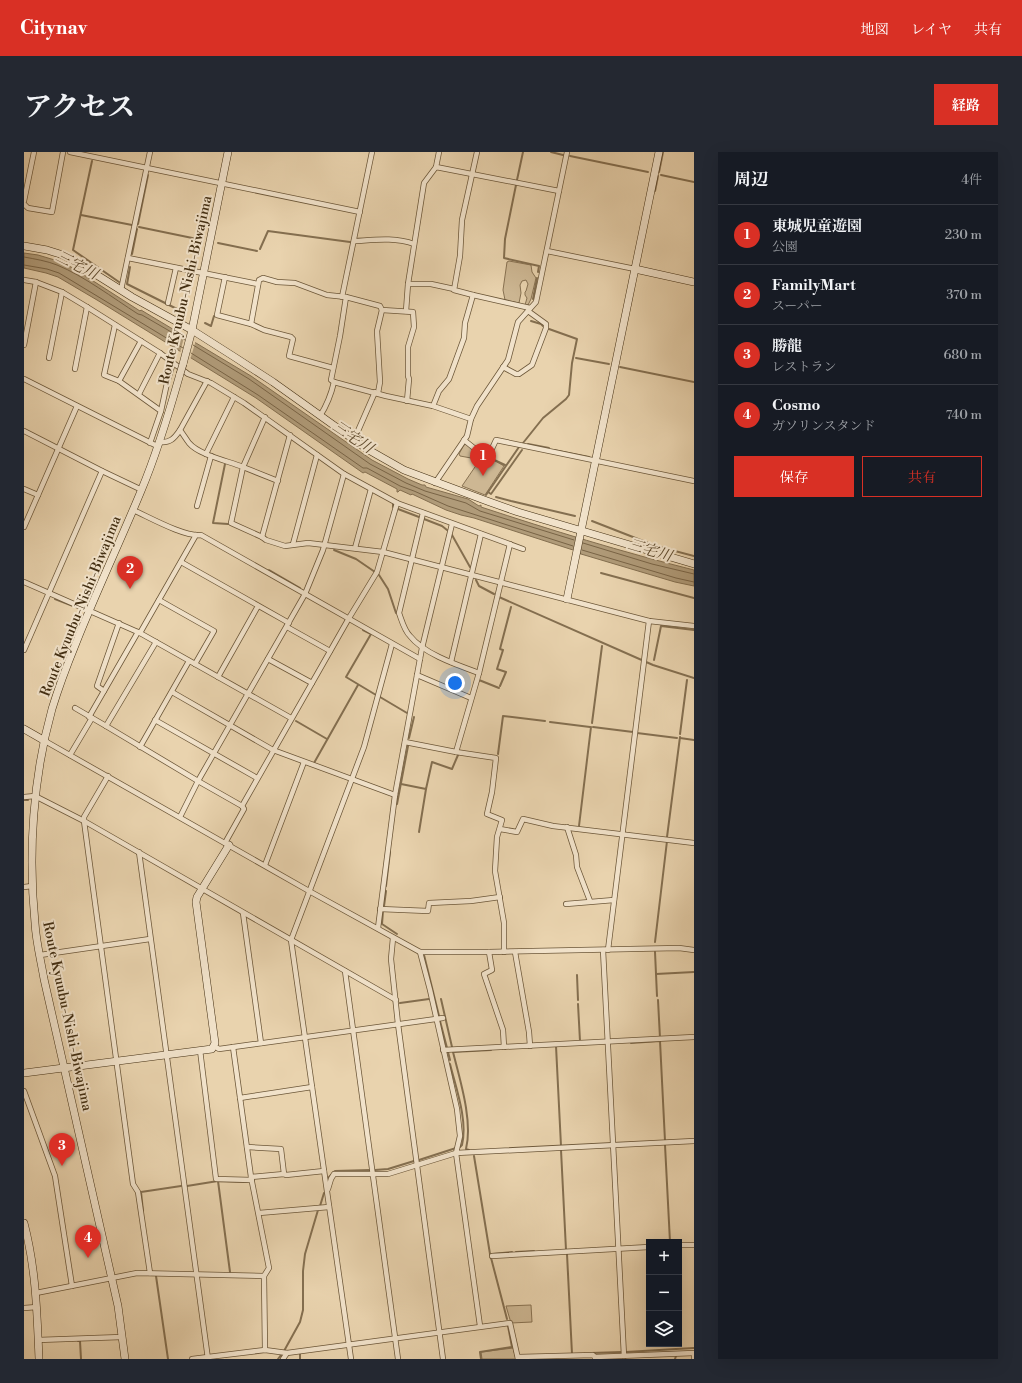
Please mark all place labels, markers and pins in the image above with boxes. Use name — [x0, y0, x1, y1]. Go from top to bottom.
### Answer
pin: 1 — [470, 443, 496, 476]
pin: 2 — [117, 556, 143, 589]
pin: 3 — [49, 1133, 75, 1166]
pin: 4 — [75, 1225, 101, 1258]

